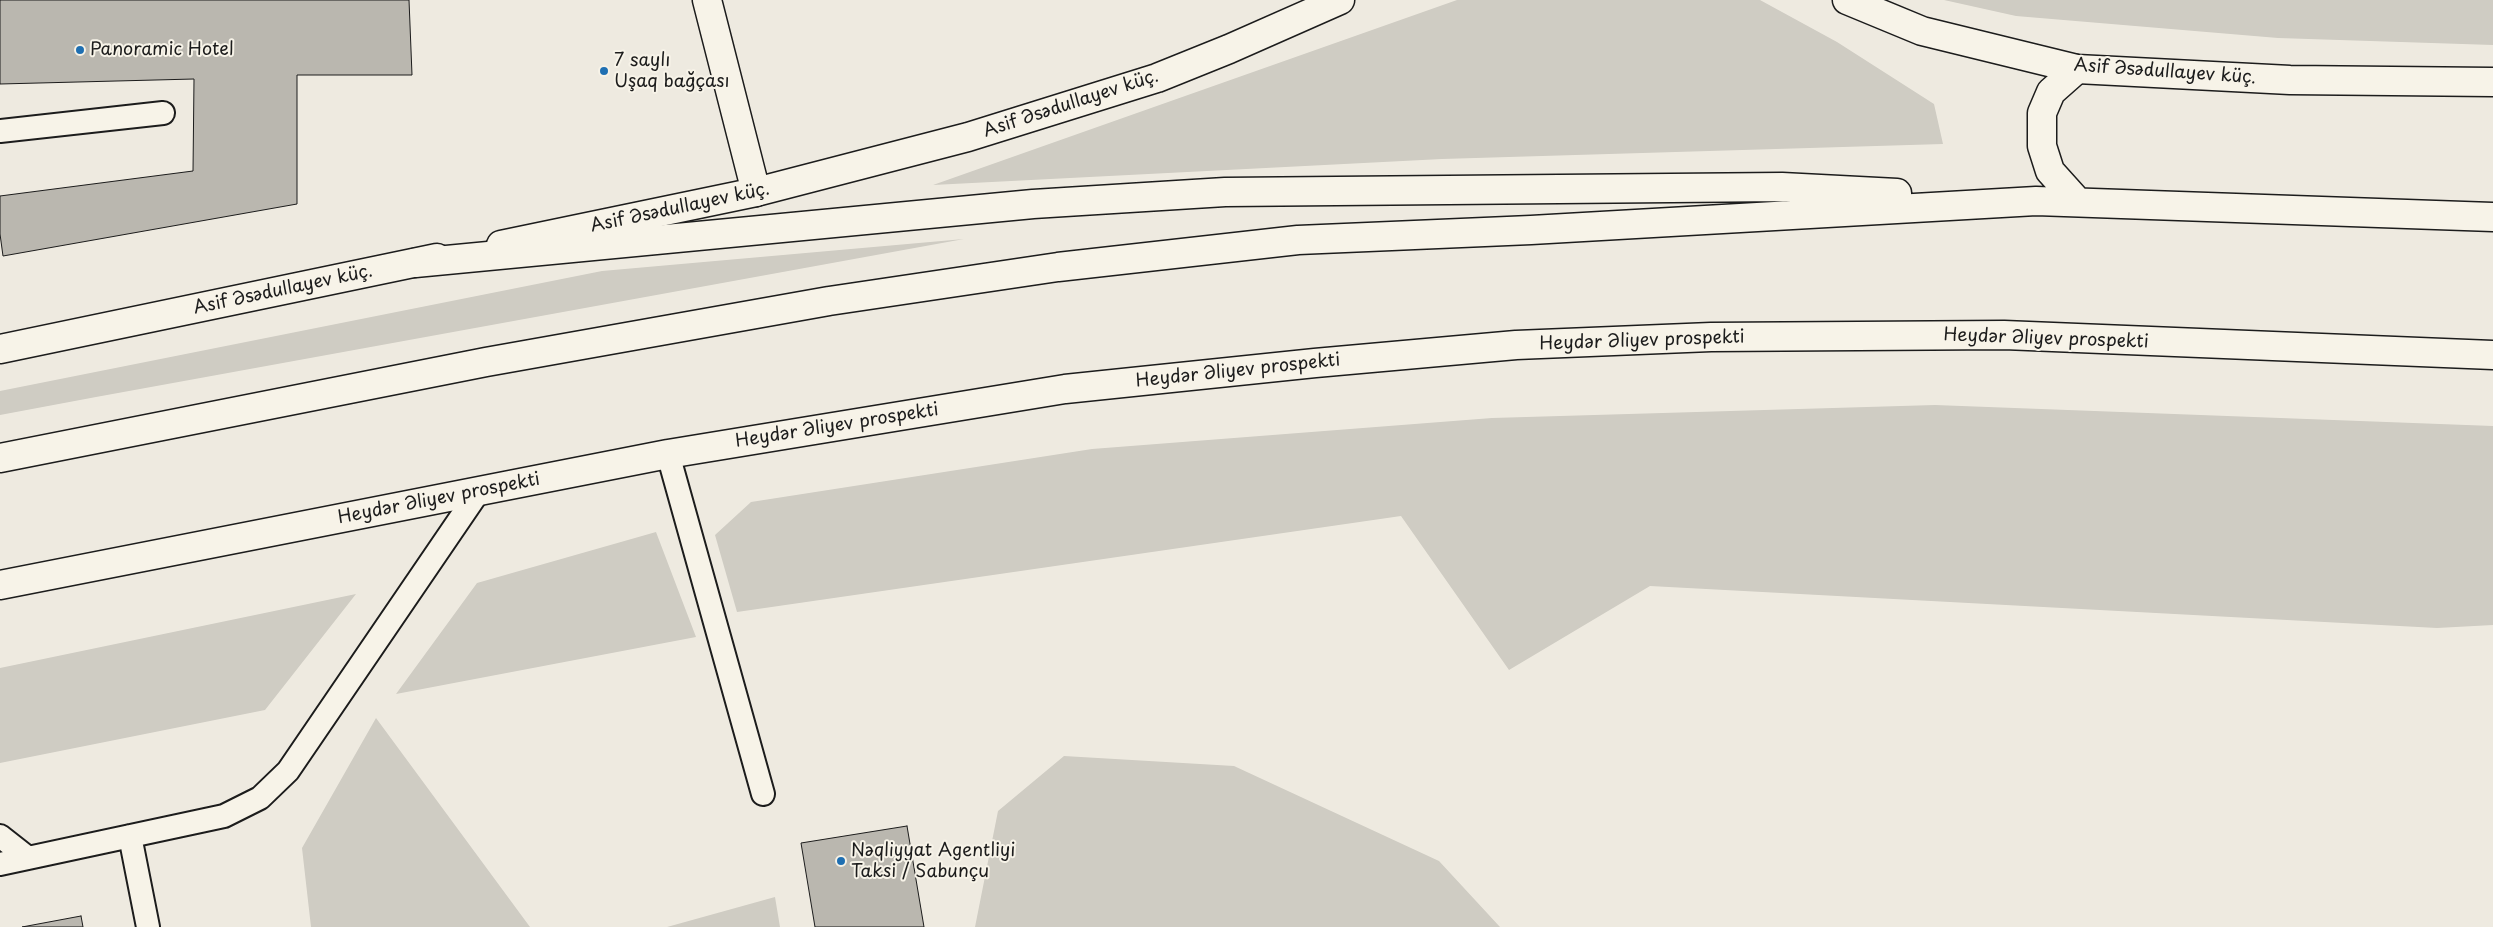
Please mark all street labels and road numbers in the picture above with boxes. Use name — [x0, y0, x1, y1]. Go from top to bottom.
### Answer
street label: Asif Əsədullayev küç. — [2073, 55, 2257, 89]
street label: Asif Əsədullayev küç. — [981, 65, 1161, 143]
street label: Asif Əsədullayev küç. — [588, 178, 772, 238]
street label: Asif Əsədullayev küç. — [191, 260, 375, 320]
street label: Heydər Əliyev prospekti — [1943, 325, 2149, 353]
street label: Heydər Əliyev prospekti — [1539, 327, 1745, 355]
street label: Heydər Əliyev prospekti — [1135, 350, 1341, 392]
street label: Heydər Əliyev prospekti — [734, 399, 940, 453]
street label: Heydər Əliyev prospekti — [336, 469, 542, 529]

